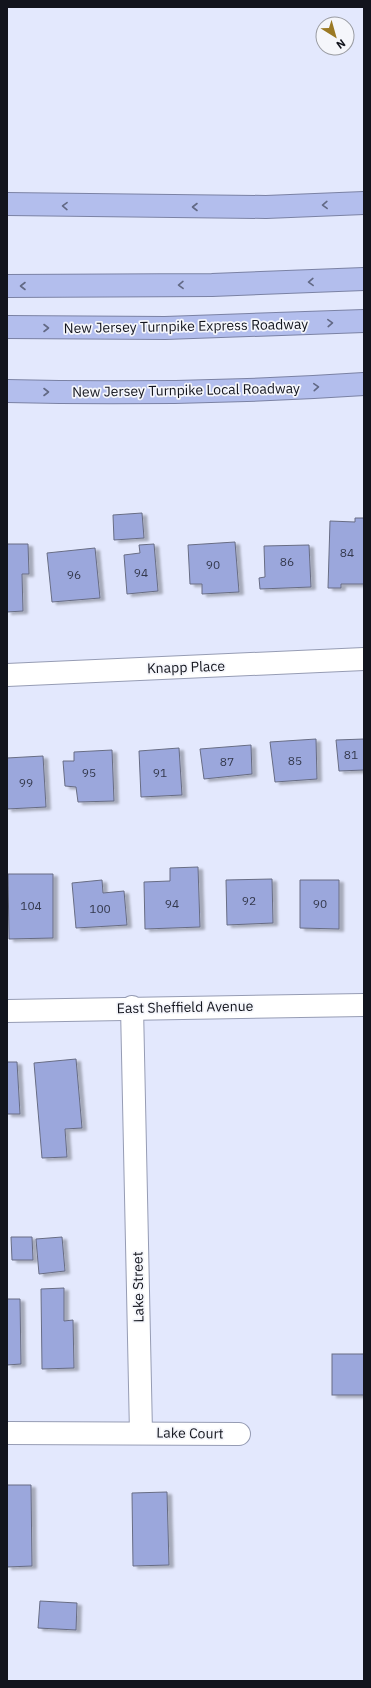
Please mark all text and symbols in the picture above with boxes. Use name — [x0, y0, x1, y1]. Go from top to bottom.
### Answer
north arrow — [315, 16, 355, 56]
text: N — [334, 36, 348, 52]
one-way arrow — [322, 201, 328, 209]
one-way arrow — [62, 202, 68, 210]
one-way arrow — [192, 203, 198, 211]
one-way arrow — [308, 277, 314, 286]
one-way arrow — [178, 281, 184, 289]
one-way arrow — [20, 282, 26, 290]
street label: New Jersey Turnpike Express Roadway — [64, 315, 308, 337]
one-way arrow — [327, 318, 333, 327]
one-way arrow — [43, 323, 49, 332]
street label: New Jersey Turnpike Local Roadway — [72, 379, 300, 401]
one-way arrow — [313, 383, 319, 392]
one-way arrow — [43, 388, 49, 396]
house number: 84 — [340, 545, 354, 560]
house number: 86 — [280, 554, 294, 569]
house number: 90 — [206, 557, 220, 572]
house number: 94 — [134, 565, 148, 580]
house number: 96 — [67, 567, 81, 582]
street label: Knapp Place — [147, 657, 226, 677]
house number: 81 — [344, 747, 358, 762]
house number: 85 — [288, 753, 302, 768]
house number: 87 — [220, 754, 234, 769]
house number: 95 — [82, 765, 96, 780]
house number: 91 — [153, 765, 167, 780]
house number: 99 — [19, 775, 33, 790]
house number: 92 — [242, 893, 256, 908]
house number: 94 — [165, 896, 179, 911]
house number: 90 — [313, 896, 327, 911]
house number: 104 — [20, 898, 42, 913]
house number: 100 — [89, 901, 111, 916]
street label: East Sheffield Avenue — [117, 997, 254, 1017]
street label: Lake Street — [128, 1251, 148, 1323]
street label: Lake Court — [156, 1423, 224, 1443]

